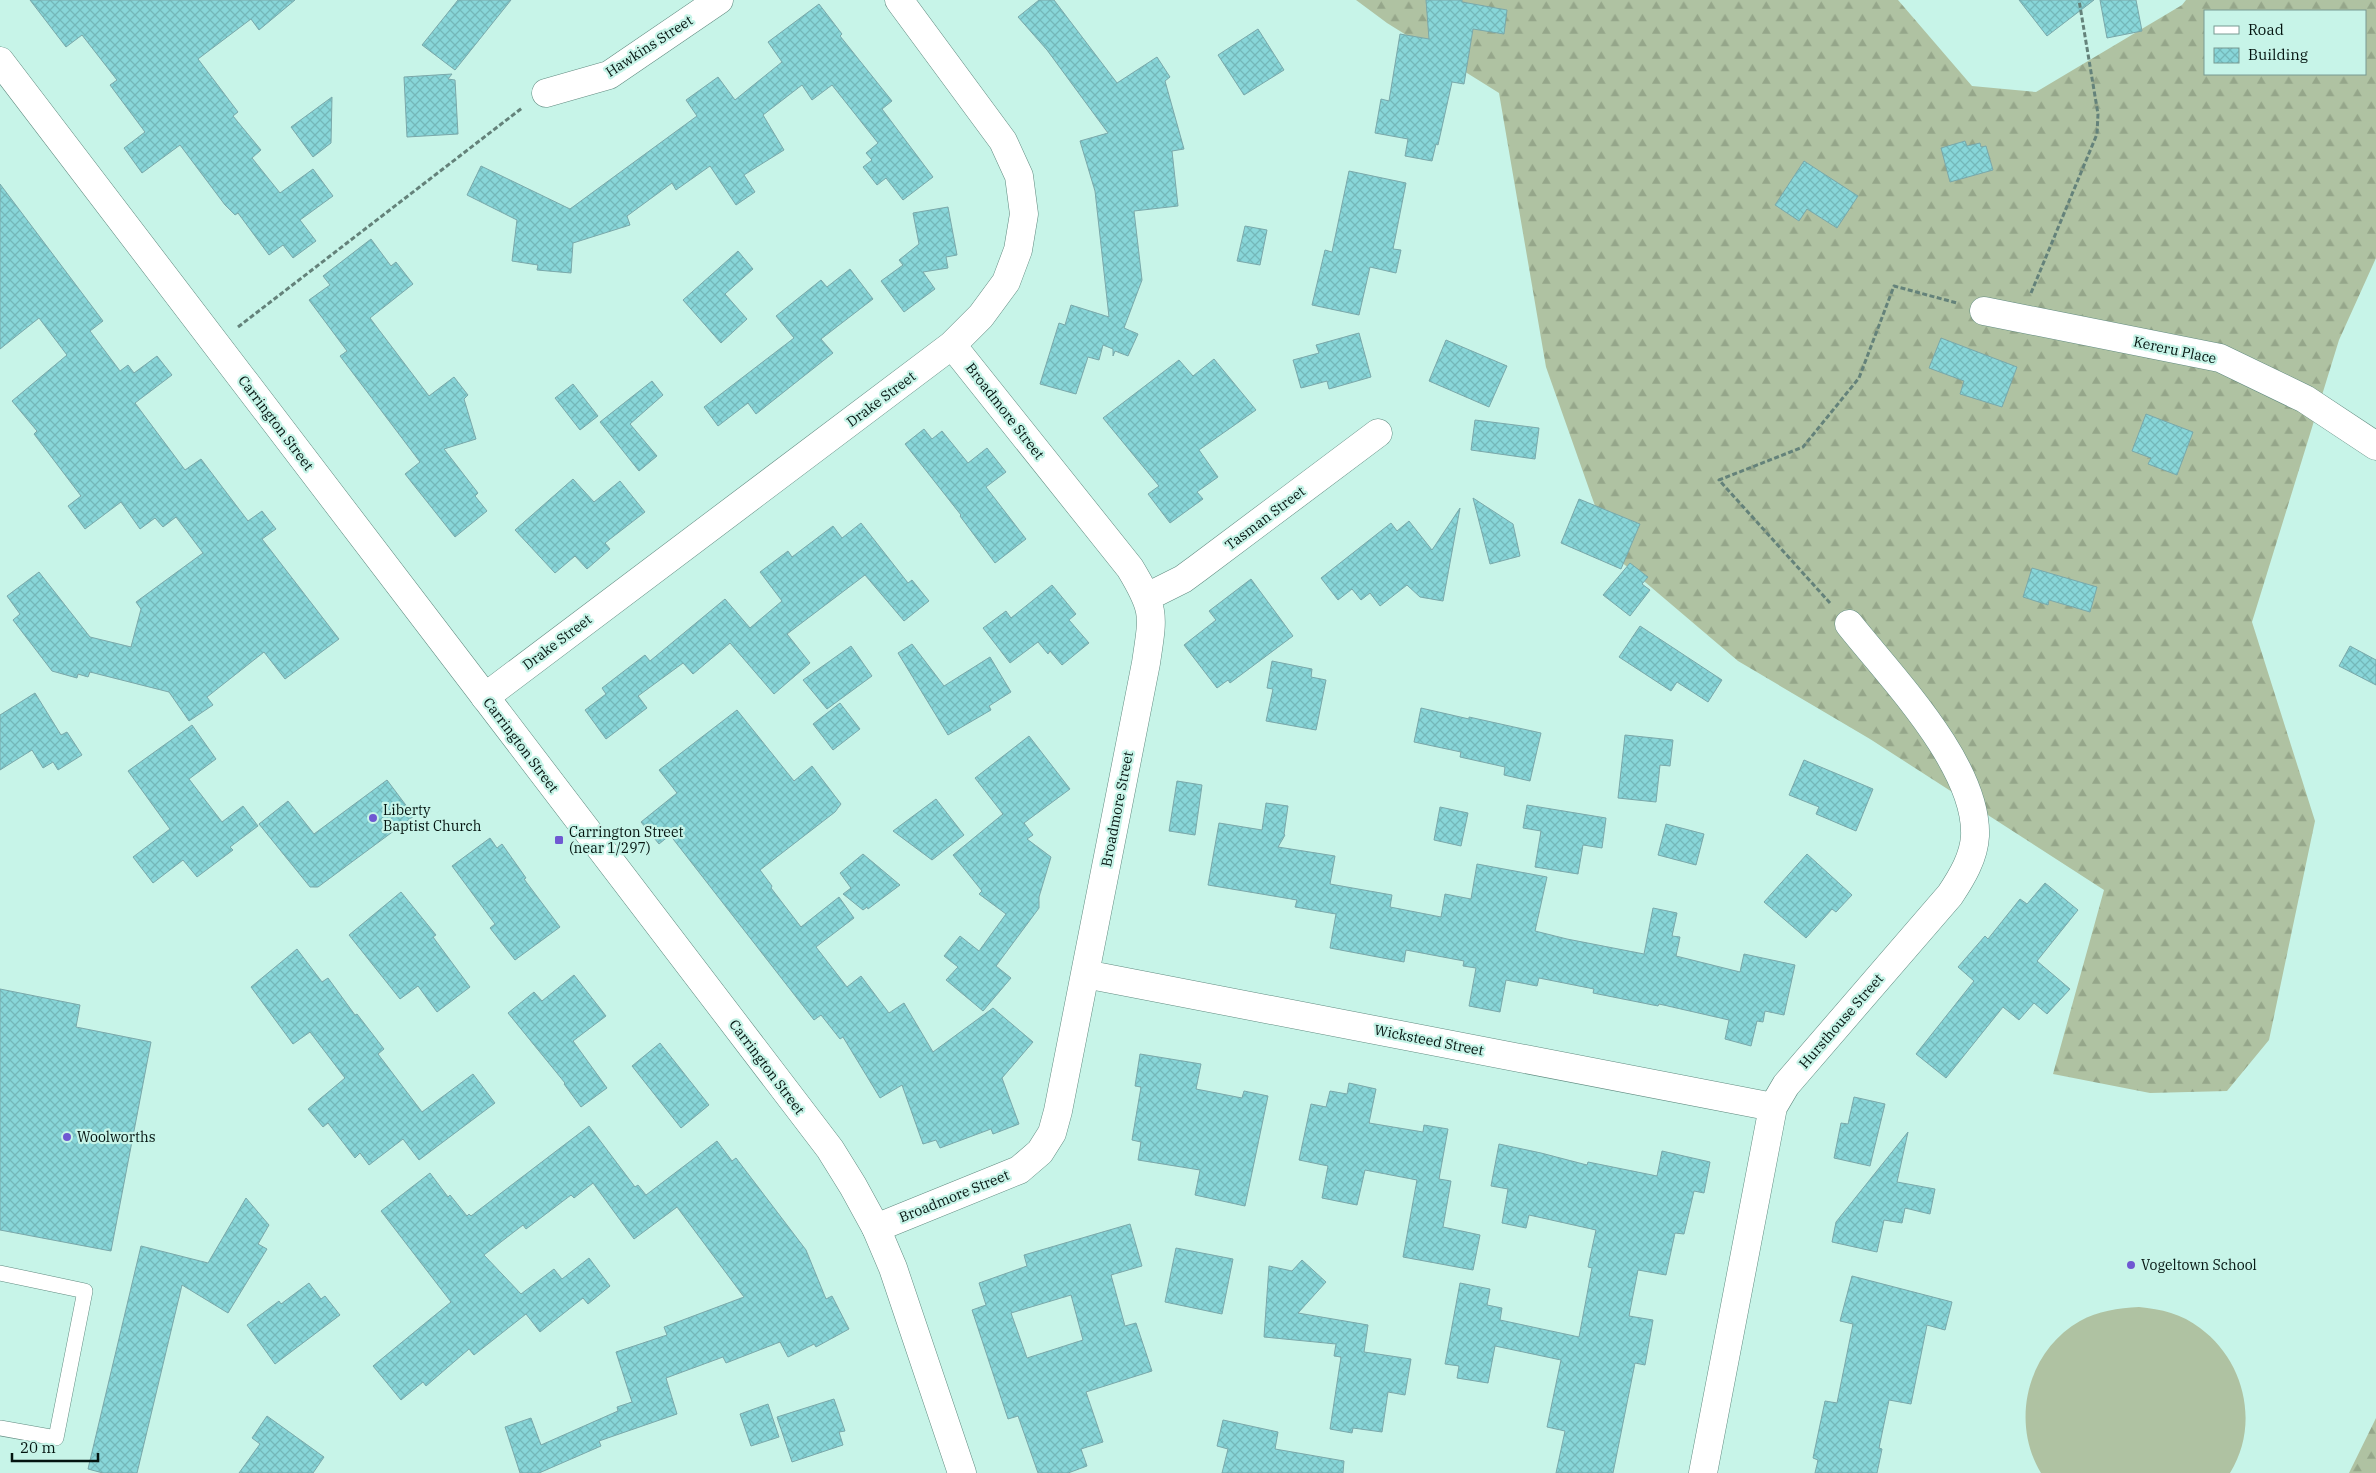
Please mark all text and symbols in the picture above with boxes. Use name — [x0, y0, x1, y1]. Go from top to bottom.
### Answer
legend — [2204, 10, 2366, 75]
street label: Hawkins Street — [602, 11, 696, 81]
text: Road — [2248, 20, 2284, 39]
text: Building — [2248, 45, 2308, 64]
street label: Kereru Place — [2132, 332, 2218, 368]
street label: Broadmore Street — [962, 359, 1048, 463]
street label: Drake Street — [843, 367, 919, 431]
street label: Carrington Street — [234, 372, 318, 474]
street label: Tasman Street — [1221, 482, 1309, 554]
street label: Drake Street — [519, 610, 595, 674]
street label: Carrington Street — [479, 694, 563, 796]
street label: Broadmore Street — [1097, 750, 1137, 868]
place label: Liberty Baptist Church — [383, 801, 482, 835]
marker: Liberty Baptist Church — [367, 812, 379, 824]
place label: Carrington Street (near 1/297) — [569, 823, 683, 857]
marker: Carrington Street (near 1/297) — [553, 834, 565, 846]
street label: Hursthouse Street — [1795, 970, 1887, 1072]
street label: Carrington Street — [725, 1016, 809, 1118]
street label: Wicksteed Street — [1373, 1021, 1485, 1059]
place label: Woolworths — [77, 1128, 156, 1146]
marker: Woolworths — [61, 1131, 73, 1143]
street label: Broadmore Street — [896, 1166, 1012, 1226]
place label: Vogeltown School — [2141, 1256, 2257, 1274]
marker: Vogeltown School — [2125, 1259, 2137, 1271]
scale bar — [12, 1430, 99, 1462]
text: 20 m — [20, 1438, 56, 1457]

